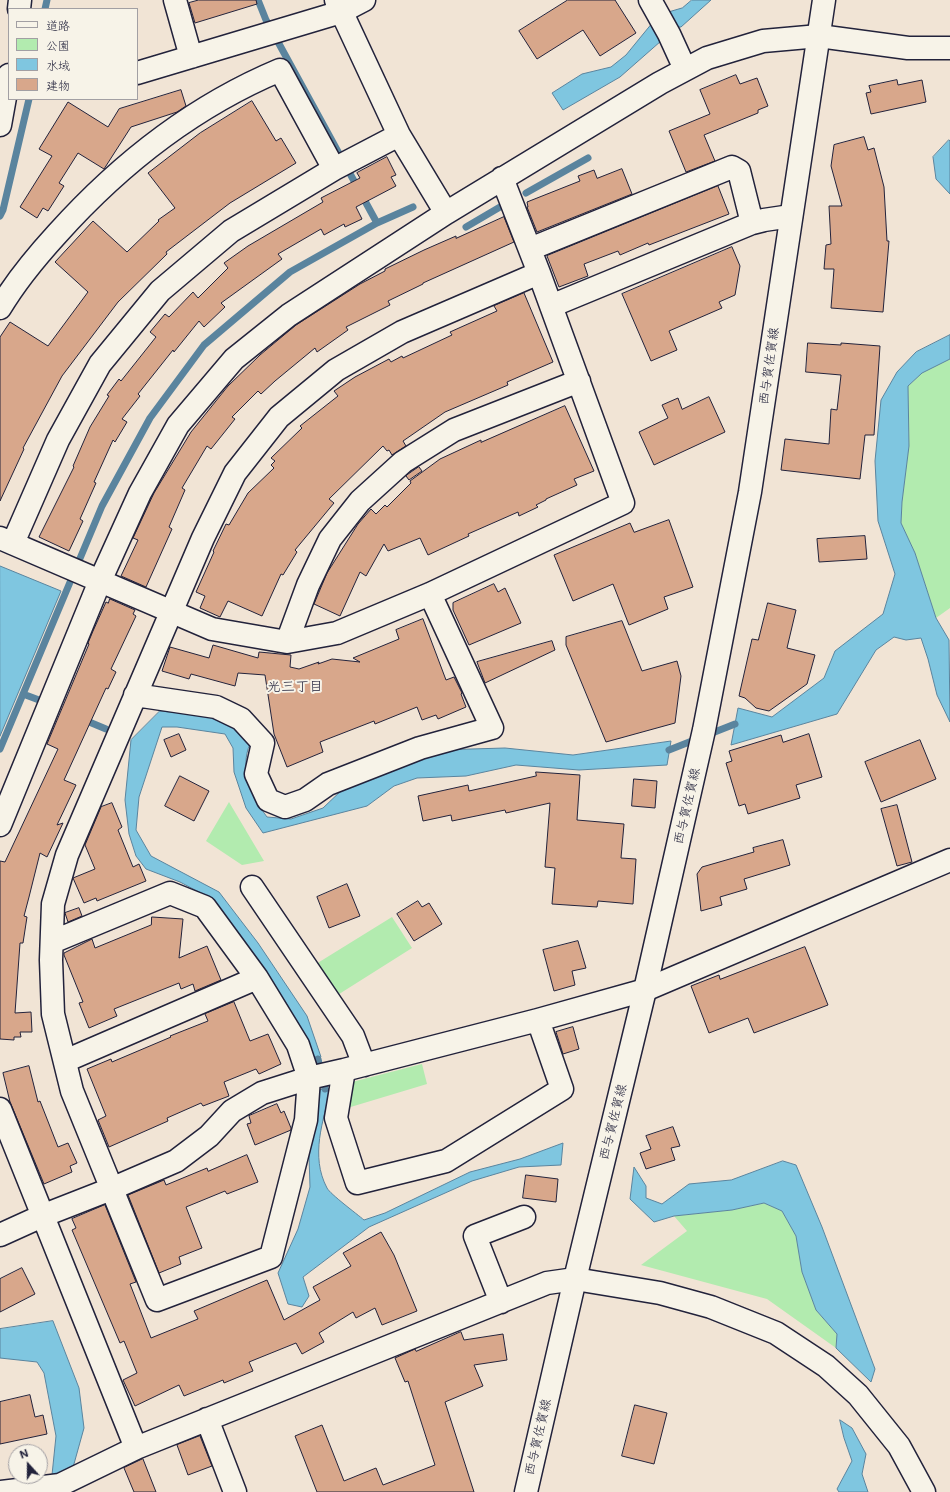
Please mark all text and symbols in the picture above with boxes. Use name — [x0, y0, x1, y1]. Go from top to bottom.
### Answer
legend — [8, 8, 138, 100]
text: 道路 — [46, 17, 70, 33]
text: 公園 — [46, 37, 70, 53]
text: 水域 — [46, 57, 70, 73]
text: 建物 — [46, 77, 70, 93]
street label: 西与賀佐賀線 — [756, 326, 782, 406]
district label: 光三丁目 — [267, 679, 323, 695]
street label: 西与賀佐賀線 — [671, 766, 703, 846]
street label: 西与賀佐賀線 — [596, 1082, 630, 1162]
street label: 西与賀佐賀線 — [522, 1397, 554, 1477]
north arrow — [8, 1444, 48, 1484]
text: N — [17, 1445, 30, 1462]

